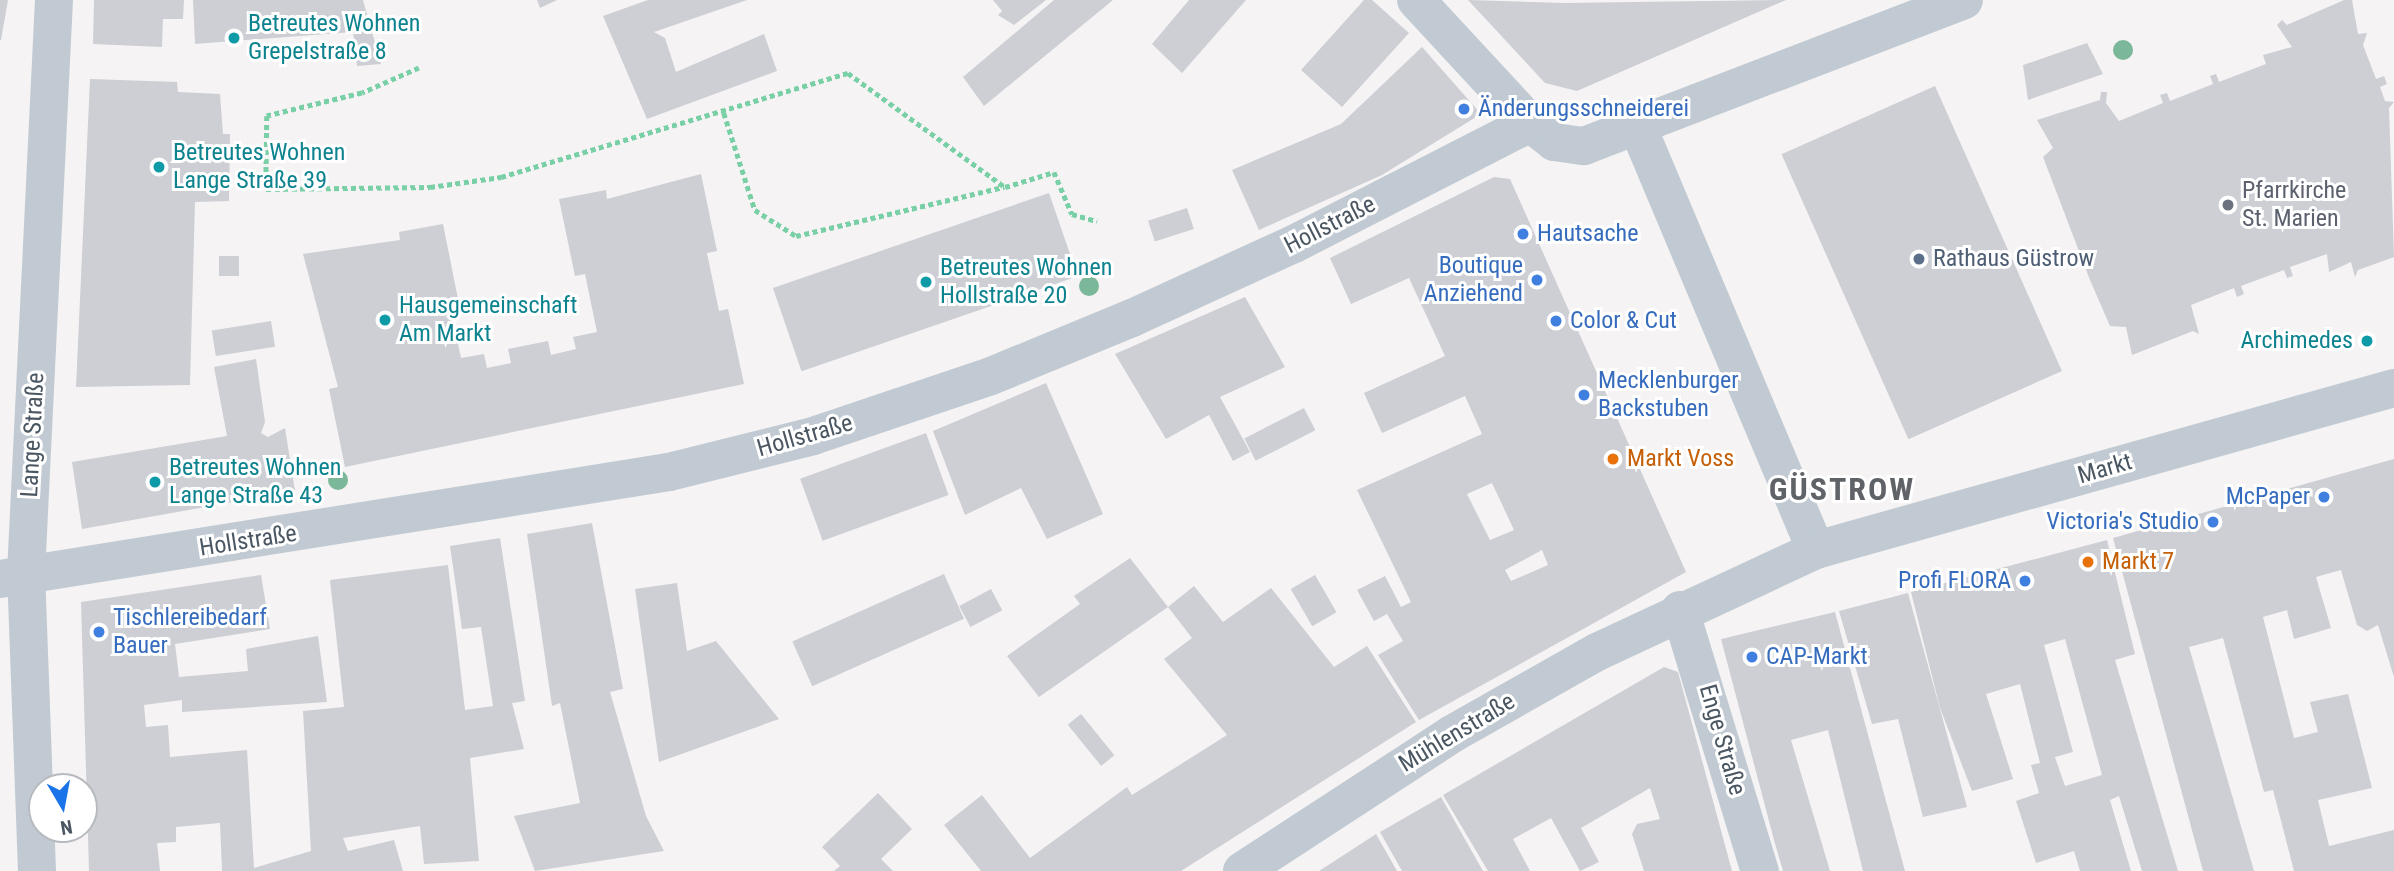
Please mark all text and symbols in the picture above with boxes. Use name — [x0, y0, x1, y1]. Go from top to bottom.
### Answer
place label: Betreutes Wohnen Grepelstraße 8 — [248, 10, 420, 66]
marker: Betreutes Wohnen Grepelstraße 8 — [226, 30, 242, 46]
place label: Änderungsschneiderei — [1478, 95, 1689, 123]
marker: Änderungsschneiderei — [1456, 101, 1472, 117]
place label: Betreutes Wohnen Lange Straße 39 — [173, 139, 345, 195]
marker: Betreutes Wohnen Lange Straße 39 — [151, 159, 167, 175]
place label: Pfarrkirche St. Marien — [2242, 177, 2346, 233]
street label: Hollstraße — [1280, 190, 1380, 260]
marker: Pfarrkirche St. Marien — [2220, 197, 2236, 213]
place label: Hautsache — [1537, 220, 1638, 248]
marker: Hautsache — [1515, 226, 1531, 242]
place label: Rathaus Güstrow — [1933, 245, 2094, 273]
marker: Rathaus Güstrow — [1911, 251, 1927, 267]
place label: Boutique Anziehend — [1424, 252, 1523, 308]
place label: Betreutes Wohnen Hollstraße 20 — [940, 254, 1112, 310]
marker: Boutique Anziehend — [1529, 272, 1545, 288]
marker: Betreutes Wohnen Hollstraße 20 — [918, 274, 934, 290]
place label: Hausgemeinschaft Am Markt — [399, 292, 577, 348]
place label: Color & Cut — [1570, 307, 1677, 335]
marker: Hausgemeinschaft Am Markt — [377, 312, 393, 328]
marker: Color & Cut — [1548, 313, 1564, 329]
place label: Archimedes — [2240, 327, 2353, 355]
marker: Archimedes — [2359, 333, 2375, 349]
place label: Mecklenburger Backstuben — [1598, 367, 1739, 423]
street label: Lange Straße — [15, 372, 51, 498]
marker: Mecklenburger Backstuben — [1576, 387, 1592, 403]
street label: Hollstraße — [754, 409, 856, 463]
place label: Markt Voss — [1627, 445, 1734, 473]
street label: Markt — [2075, 448, 2135, 490]
marker: Markt Voss — [1605, 451, 1621, 467]
place label: Betreutes Wohnen Lange Straße 43 — [169, 454, 341, 510]
district label: GÜSTROW — [1770, 470, 1914, 508]
marker: Betreutes Wohnen Lange Straße 43 — [147, 474, 163, 490]
place label: McPaper — [2226, 483, 2310, 511]
marker: McPaper — [2316, 489, 2332, 505]
place label: Victoria's Studio — [2046, 508, 2199, 536]
marker: Victoria's Studio — [2205, 514, 2221, 530]
street label: Hollstraße — [197, 519, 299, 563]
place label: Markt 7 — [2102, 548, 2174, 576]
marker: Markt 7 — [2080, 554, 2096, 570]
place label: Profi FLORA — [1898, 567, 2011, 595]
marker: Profi FLORA — [2017, 573, 2033, 589]
place label: Tischlereibedarf Bauer — [113, 604, 267, 660]
marker: Tischlereibedarf Bauer — [91, 624, 107, 640]
place label: CAP-Markt — [1766, 643, 1868, 671]
marker: CAP-Markt — [1744, 649, 1760, 665]
street label: Enge Straße — [1692, 681, 1752, 799]
street label: Mühlenstraße — [1394, 687, 1520, 779]
north arrow — [28, 773, 98, 843]
text: N — [59, 815, 74, 840]

